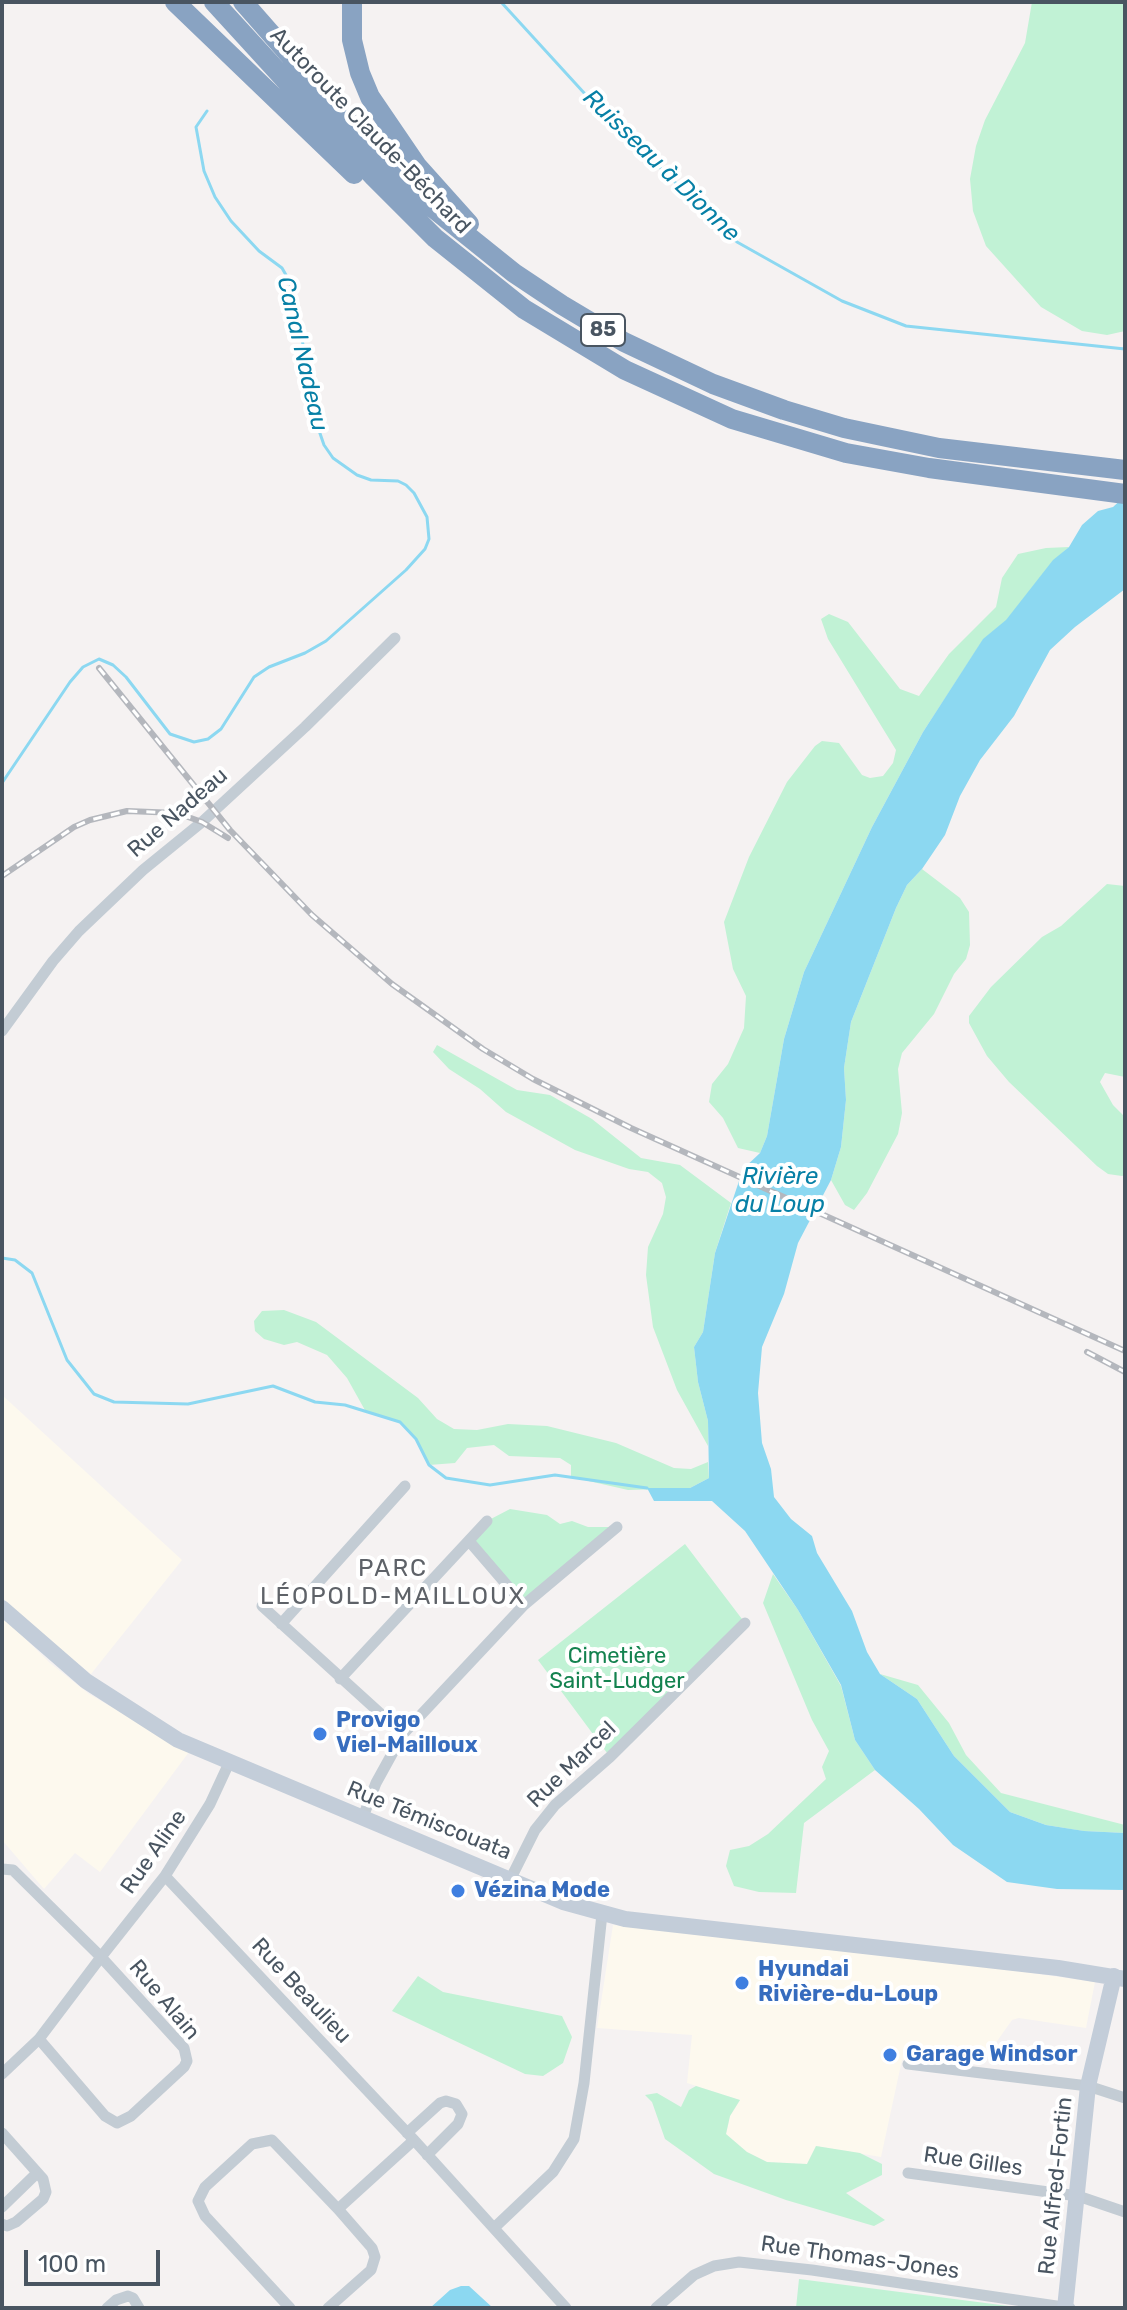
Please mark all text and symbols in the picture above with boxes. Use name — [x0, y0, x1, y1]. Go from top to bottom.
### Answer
street label: Autoroute Claude-Béchard — [264, 22, 476, 240]
water label: Ruisseau à Dionne — [577, 84, 745, 248]
water label: Canal Nadeau — [270, 274, 334, 434]
road number: 85 — [581, 314, 625, 346]
street label: Rue Nadeau — [123, 762, 233, 864]
water label: Rivière du Loup — [735, 1163, 825, 1219]
district label: PARC LÉOPOLD-MAILLOUX — [260, 1555, 526, 1611]
park label: Cimetière Saint-Ludger — [549, 1644, 685, 1696]
place label: Provigo Viel-Mailloux — [336, 1708, 478, 1760]
street label: Rue Marcel — [522, 1716, 622, 1814]
marker: Provigo Viel-Mailloux — [311, 1725, 329, 1743]
street label: Rue Témiscouata — [343, 1776, 515, 1866]
street label: Rue Aline — [116, 1805, 192, 1899]
place label: Vézina Mode — [474, 1878, 610, 1904]
marker: Vézina Mode — [449, 1882, 467, 1900]
street label: Rue Beaulieu — [246, 1933, 356, 2049]
street label: Rue Alain — [123, 1955, 205, 2045]
place label: Hyundai Rivière-du-Loup — [758, 1957, 938, 2008]
marker: Hyundai Rivière-du-Loup — [733, 1974, 751, 1992]
place label: Garage Windsor — [906, 2042, 1077, 2068]
marker: Garage Windsor — [881, 2046, 899, 2064]
street label: Rue Alfred-Fortin — [1034, 2096, 1078, 2276]
street label: Rue Gilles — [922, 2142, 1024, 2182]
street label: Rue Thomas-Jones — [759, 2231, 961, 2285]
scale bar — [28, 2234, 164, 2284]
text: 100 m — [38, 2250, 106, 2278]

